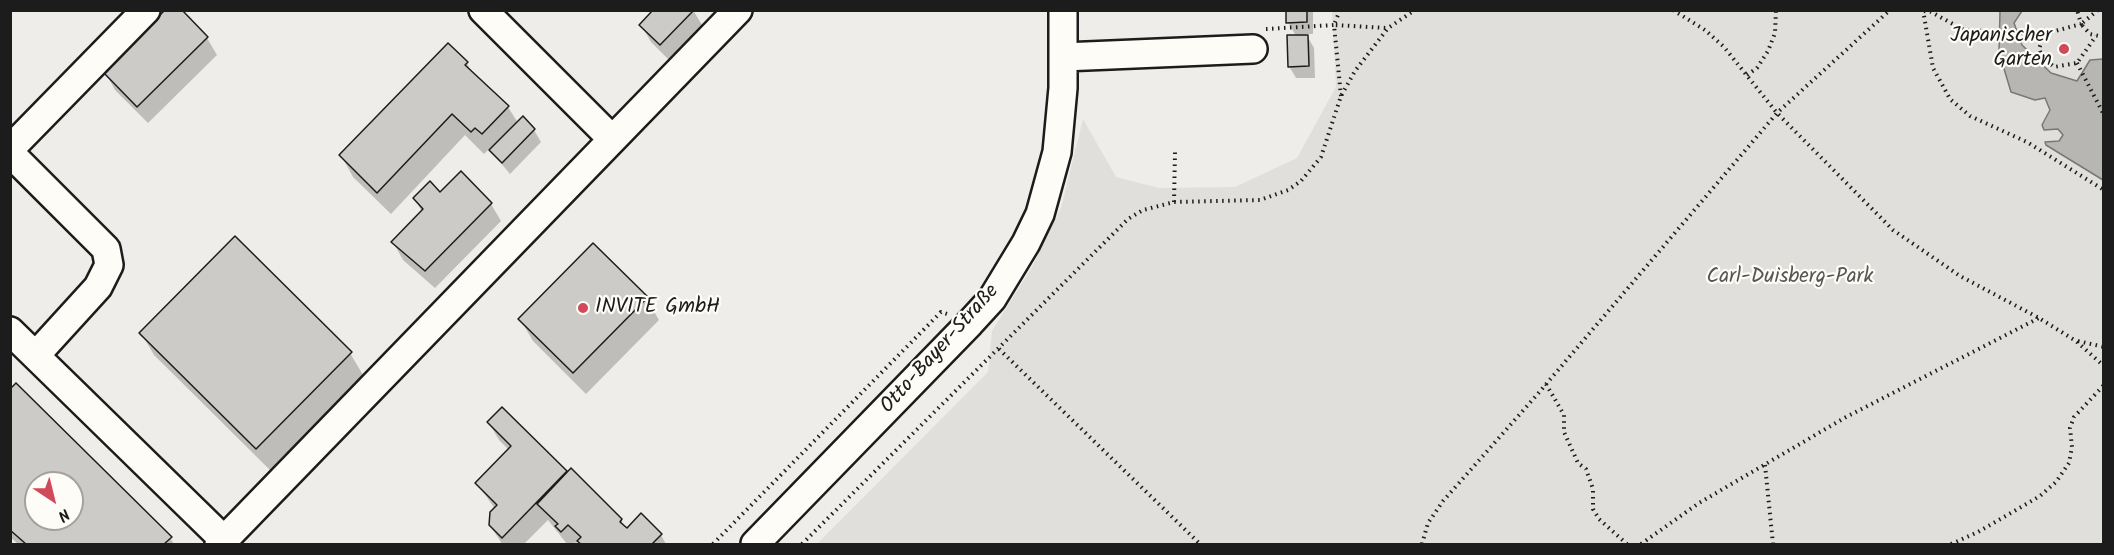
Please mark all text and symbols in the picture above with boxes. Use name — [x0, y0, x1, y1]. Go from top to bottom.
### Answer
place label: Japanischer Garten — [1950, 24, 2052, 74]
marker: Japanischer Garten — [2057, 42, 2071, 56]
park label: Carl-Duisberg-Park — [1707, 265, 1873, 291]
street label: Otto-Bayer-Straße — [876, 280, 1006, 420]
place label: INVITE GmbH — [595, 295, 720, 321]
marker: INVITE GmbH — [576, 301, 590, 315]
north arrow — [24, 471, 84, 531]
text: N — [52, 501, 75, 528]

